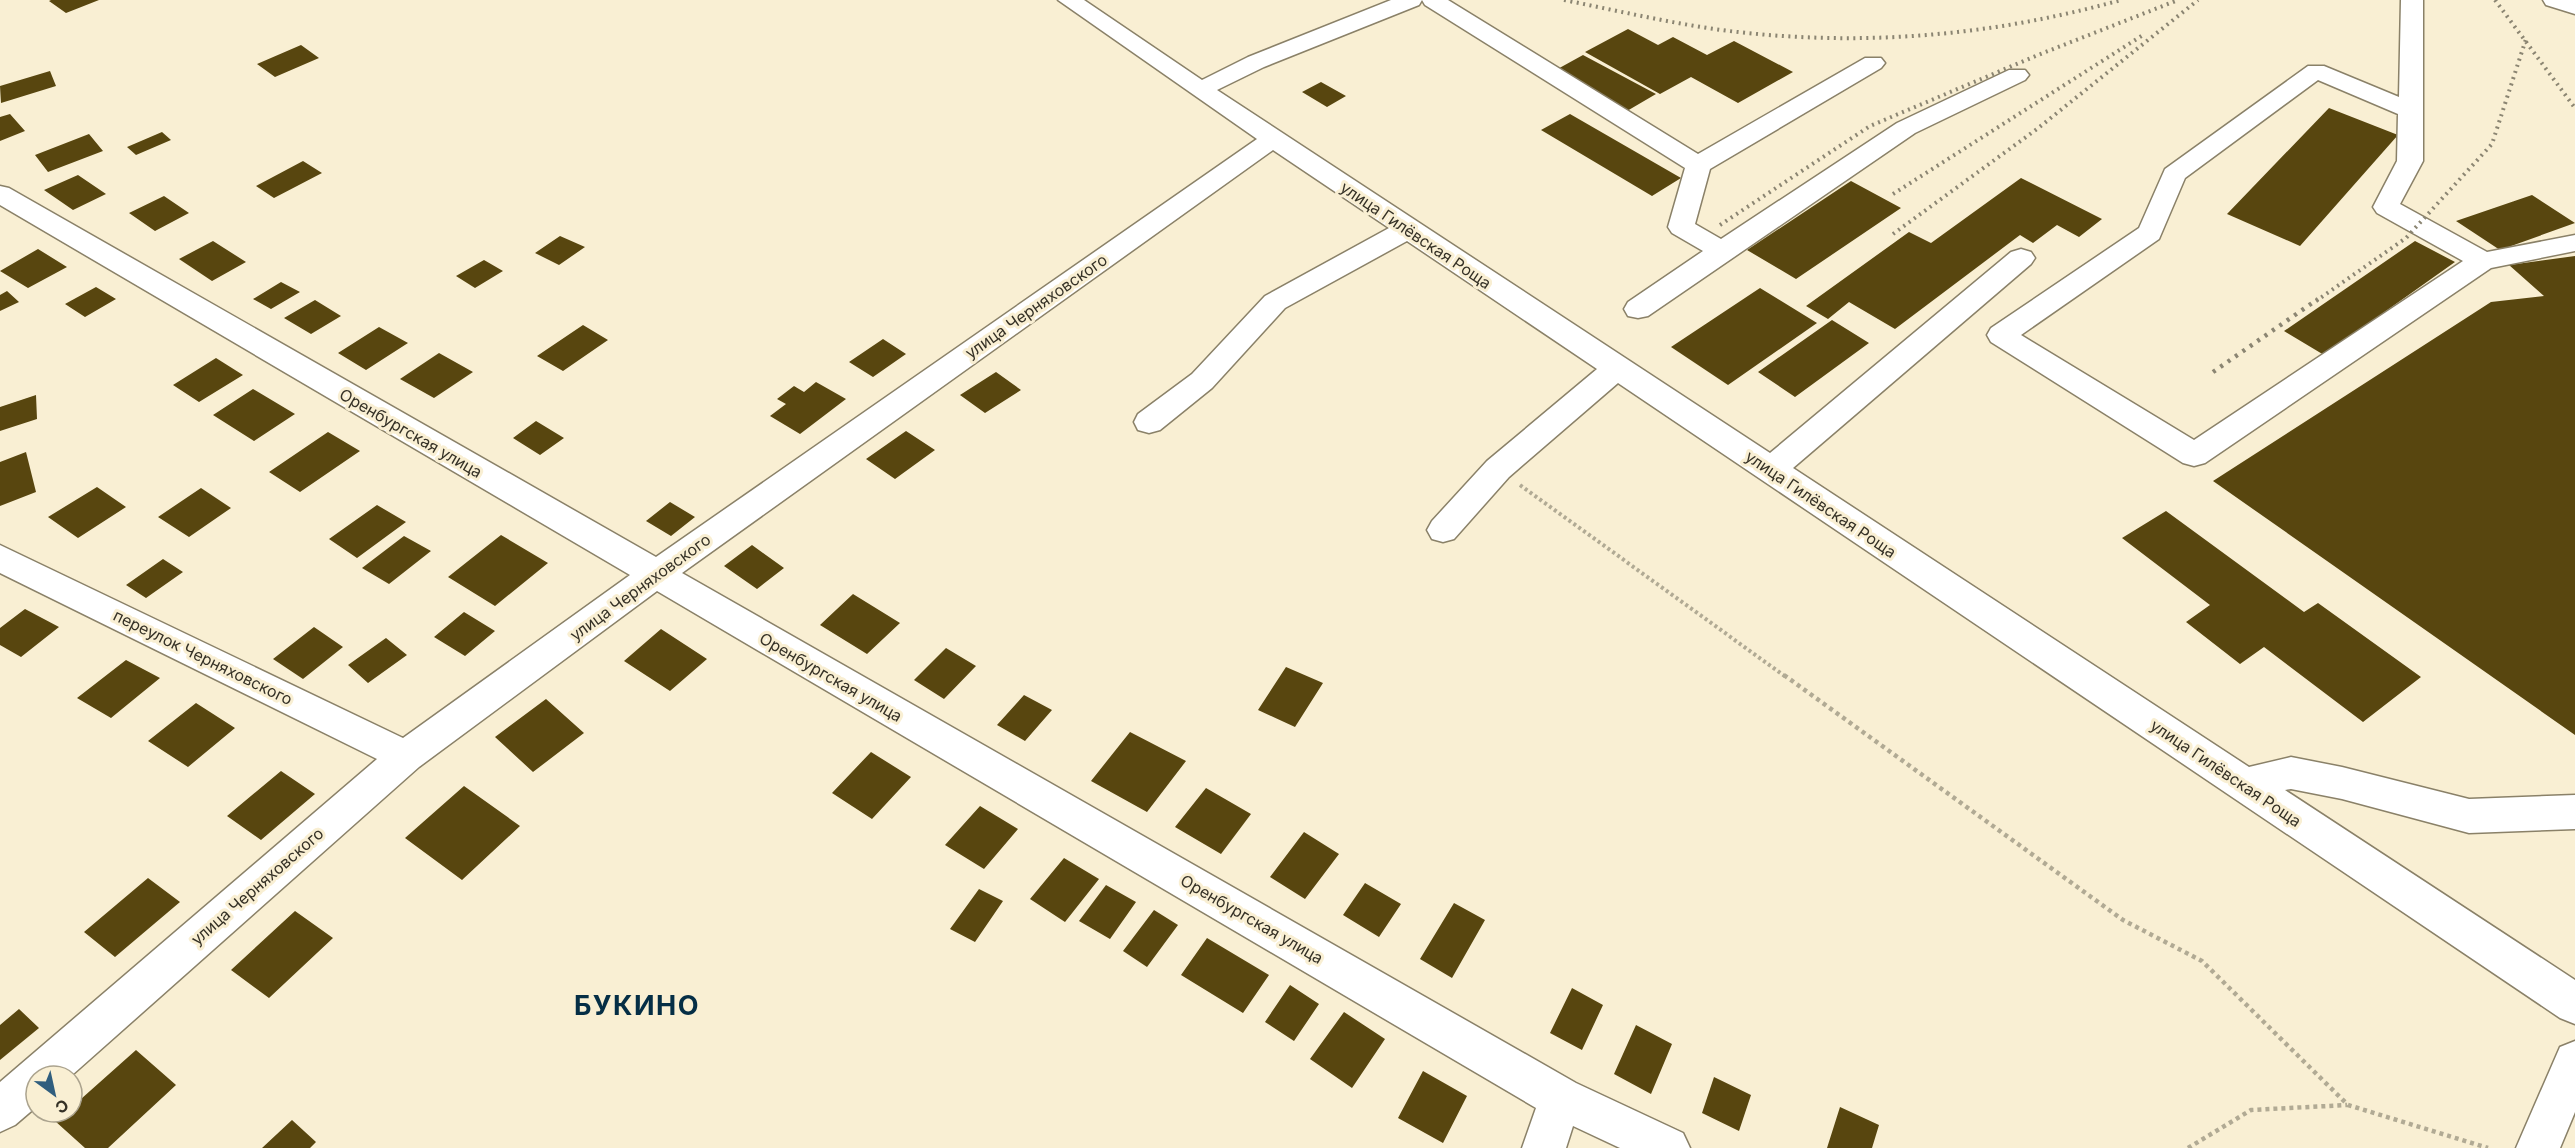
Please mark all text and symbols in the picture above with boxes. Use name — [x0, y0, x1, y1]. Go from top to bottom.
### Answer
street label: улица Гилёвская Роща — [1337, 177, 1495, 293]
street label: улица Черняховского — [961, 249, 1111, 363]
street label: Оренбургская улица — [336, 384, 486, 482]
street label: улица Гилёвская Роща — [1742, 446, 1900, 562]
street label: улица Черняховского — [566, 529, 714, 645]
street label: переулок Черняховского — [110, 605, 296, 709]
street label: Оренбургская улица — [756, 628, 906, 726]
street label: улица Гилёвская Роща — [2147, 715, 2305, 831]
street label: улица Черняховского — [187, 823, 327, 949]
street label: Оренбургская улица — [1177, 870, 1327, 968]
district label: БУКИНО — [574, 989, 700, 1022]
north arrow — [24, 1064, 84, 1124]
text: С — [52, 1095, 73, 1118]

